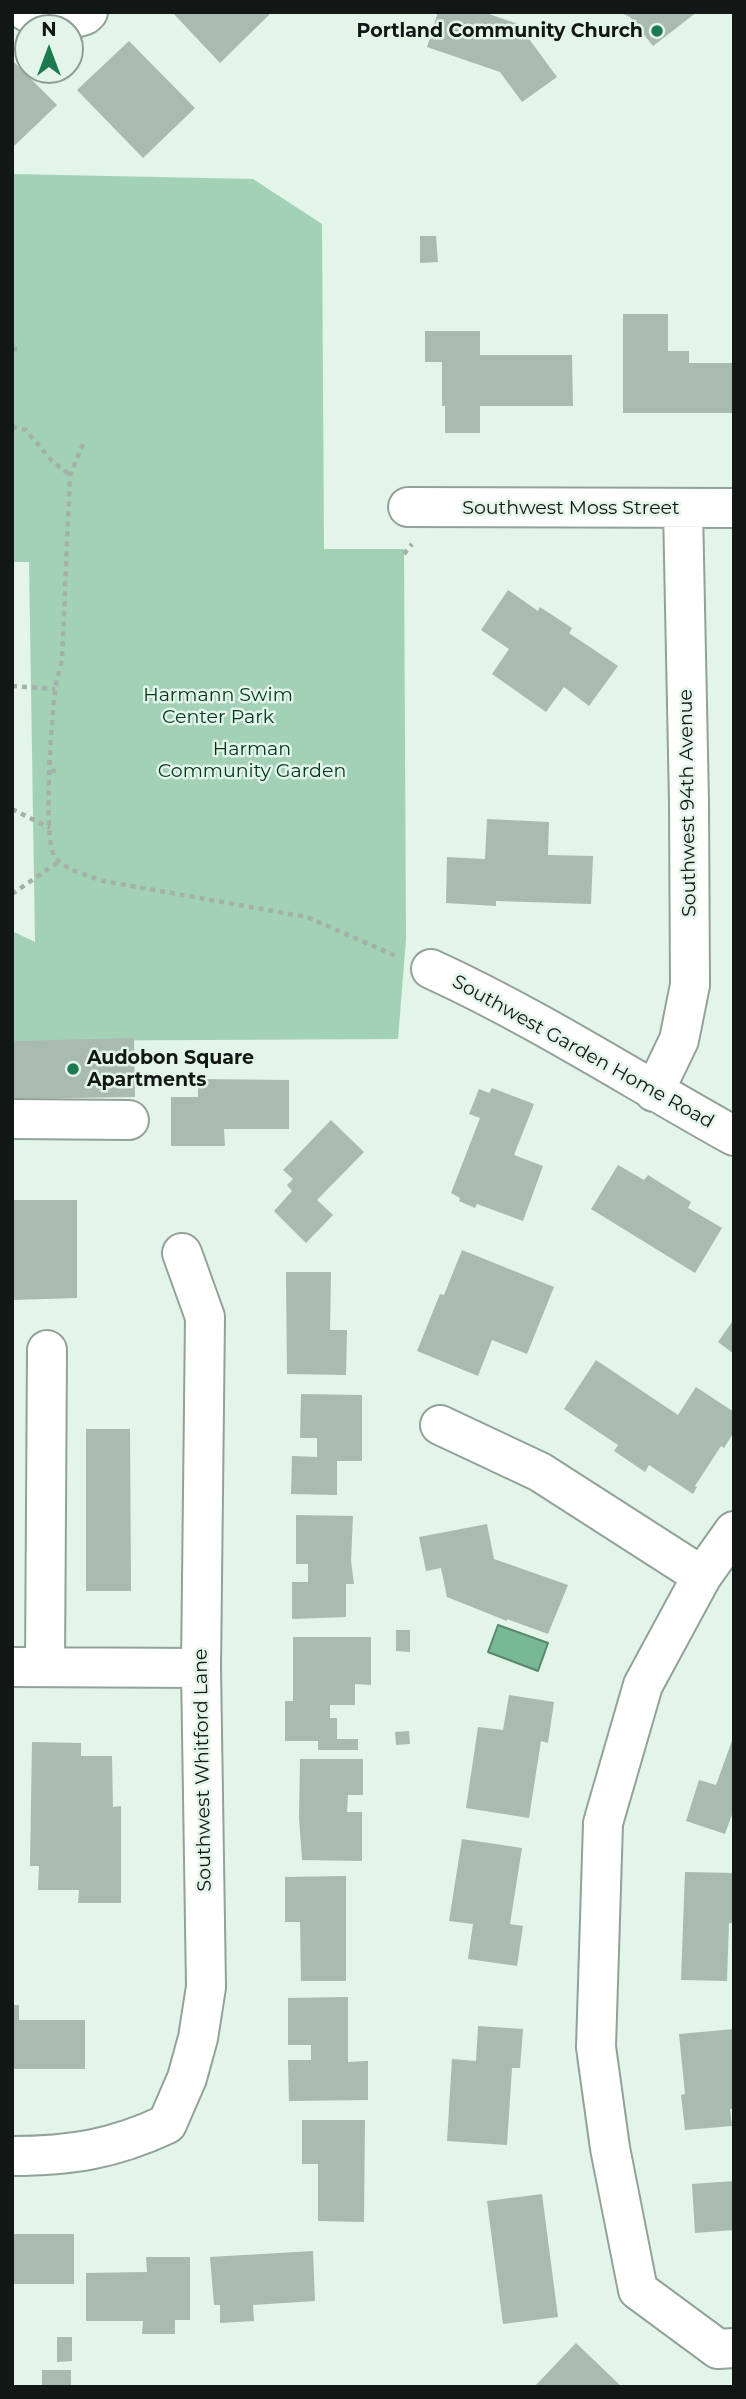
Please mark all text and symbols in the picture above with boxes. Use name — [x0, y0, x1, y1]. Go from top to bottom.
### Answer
north arrow — [14, 14, 84, 84]
text: N — [41, 18, 57, 41]
place label: Portland Community Church — [357, 20, 643, 42]
marker: Portland Community Church — [649, 23, 665, 39]
street label: Southwest Moss Street — [462, 497, 680, 519]
park label: Harmann Swim Center Park — [143, 684, 293, 728]
street label: Southwest 94th Avenue — [675, 689, 701, 917]
park label: Harman Community Garden — [158, 738, 346, 782]
street label: Southwest Garden Home Road — [448, 970, 718, 1134]
place label: Audobon Square Apartments — [87, 1047, 254, 1091]
marker: Audobon Square Apartments — [65, 1061, 81, 1077]
street label: Southwest Whitford Lane — [189, 1648, 217, 1892]

